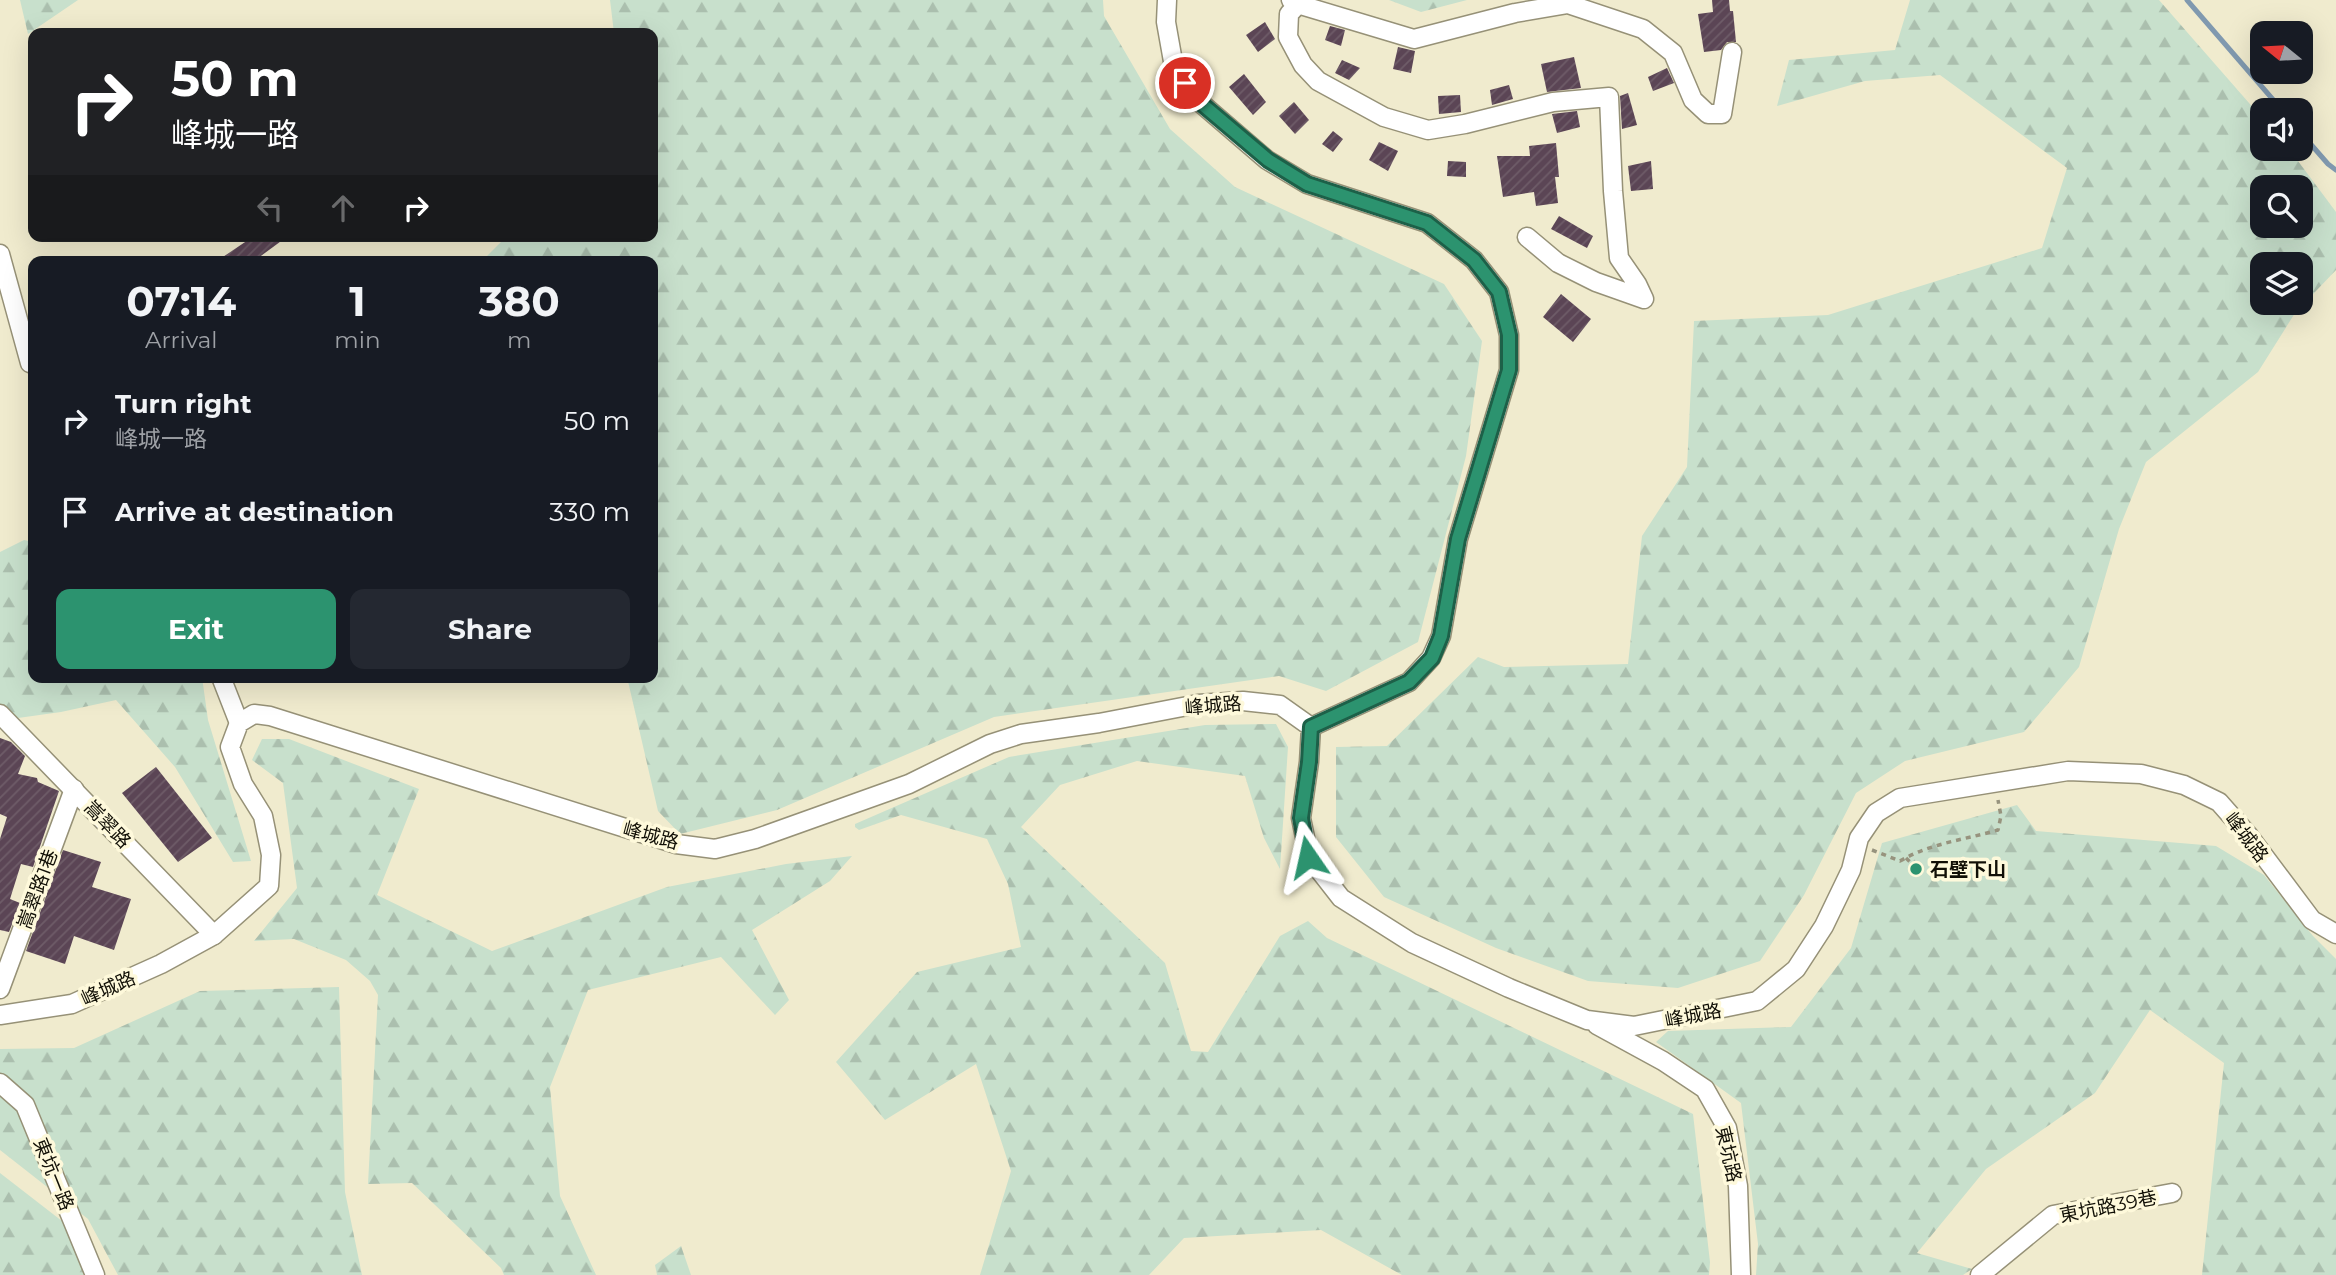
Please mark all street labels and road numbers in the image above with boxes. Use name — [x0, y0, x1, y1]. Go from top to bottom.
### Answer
street label: 峰城路 — [1184, 692, 1242, 719]
street label: 嵩翠路 — [80, 796, 136, 853]
street label: 峰城路 — [2220, 808, 2273, 867]
street label: 峰城路 — [620, 817, 681, 854]
street label: 嵩翠路1巷 — [12, 846, 62, 932]
street label: 峰城路 — [77, 966, 139, 1011]
street label: 峰城路 — [1663, 999, 1723, 1032]
street label: 東坑路 — [1711, 1124, 1746, 1184]
street label: 東坑一路 — [29, 1135, 78, 1214]
street label: 東坑路39巷 — [2058, 1186, 2159, 1227]

